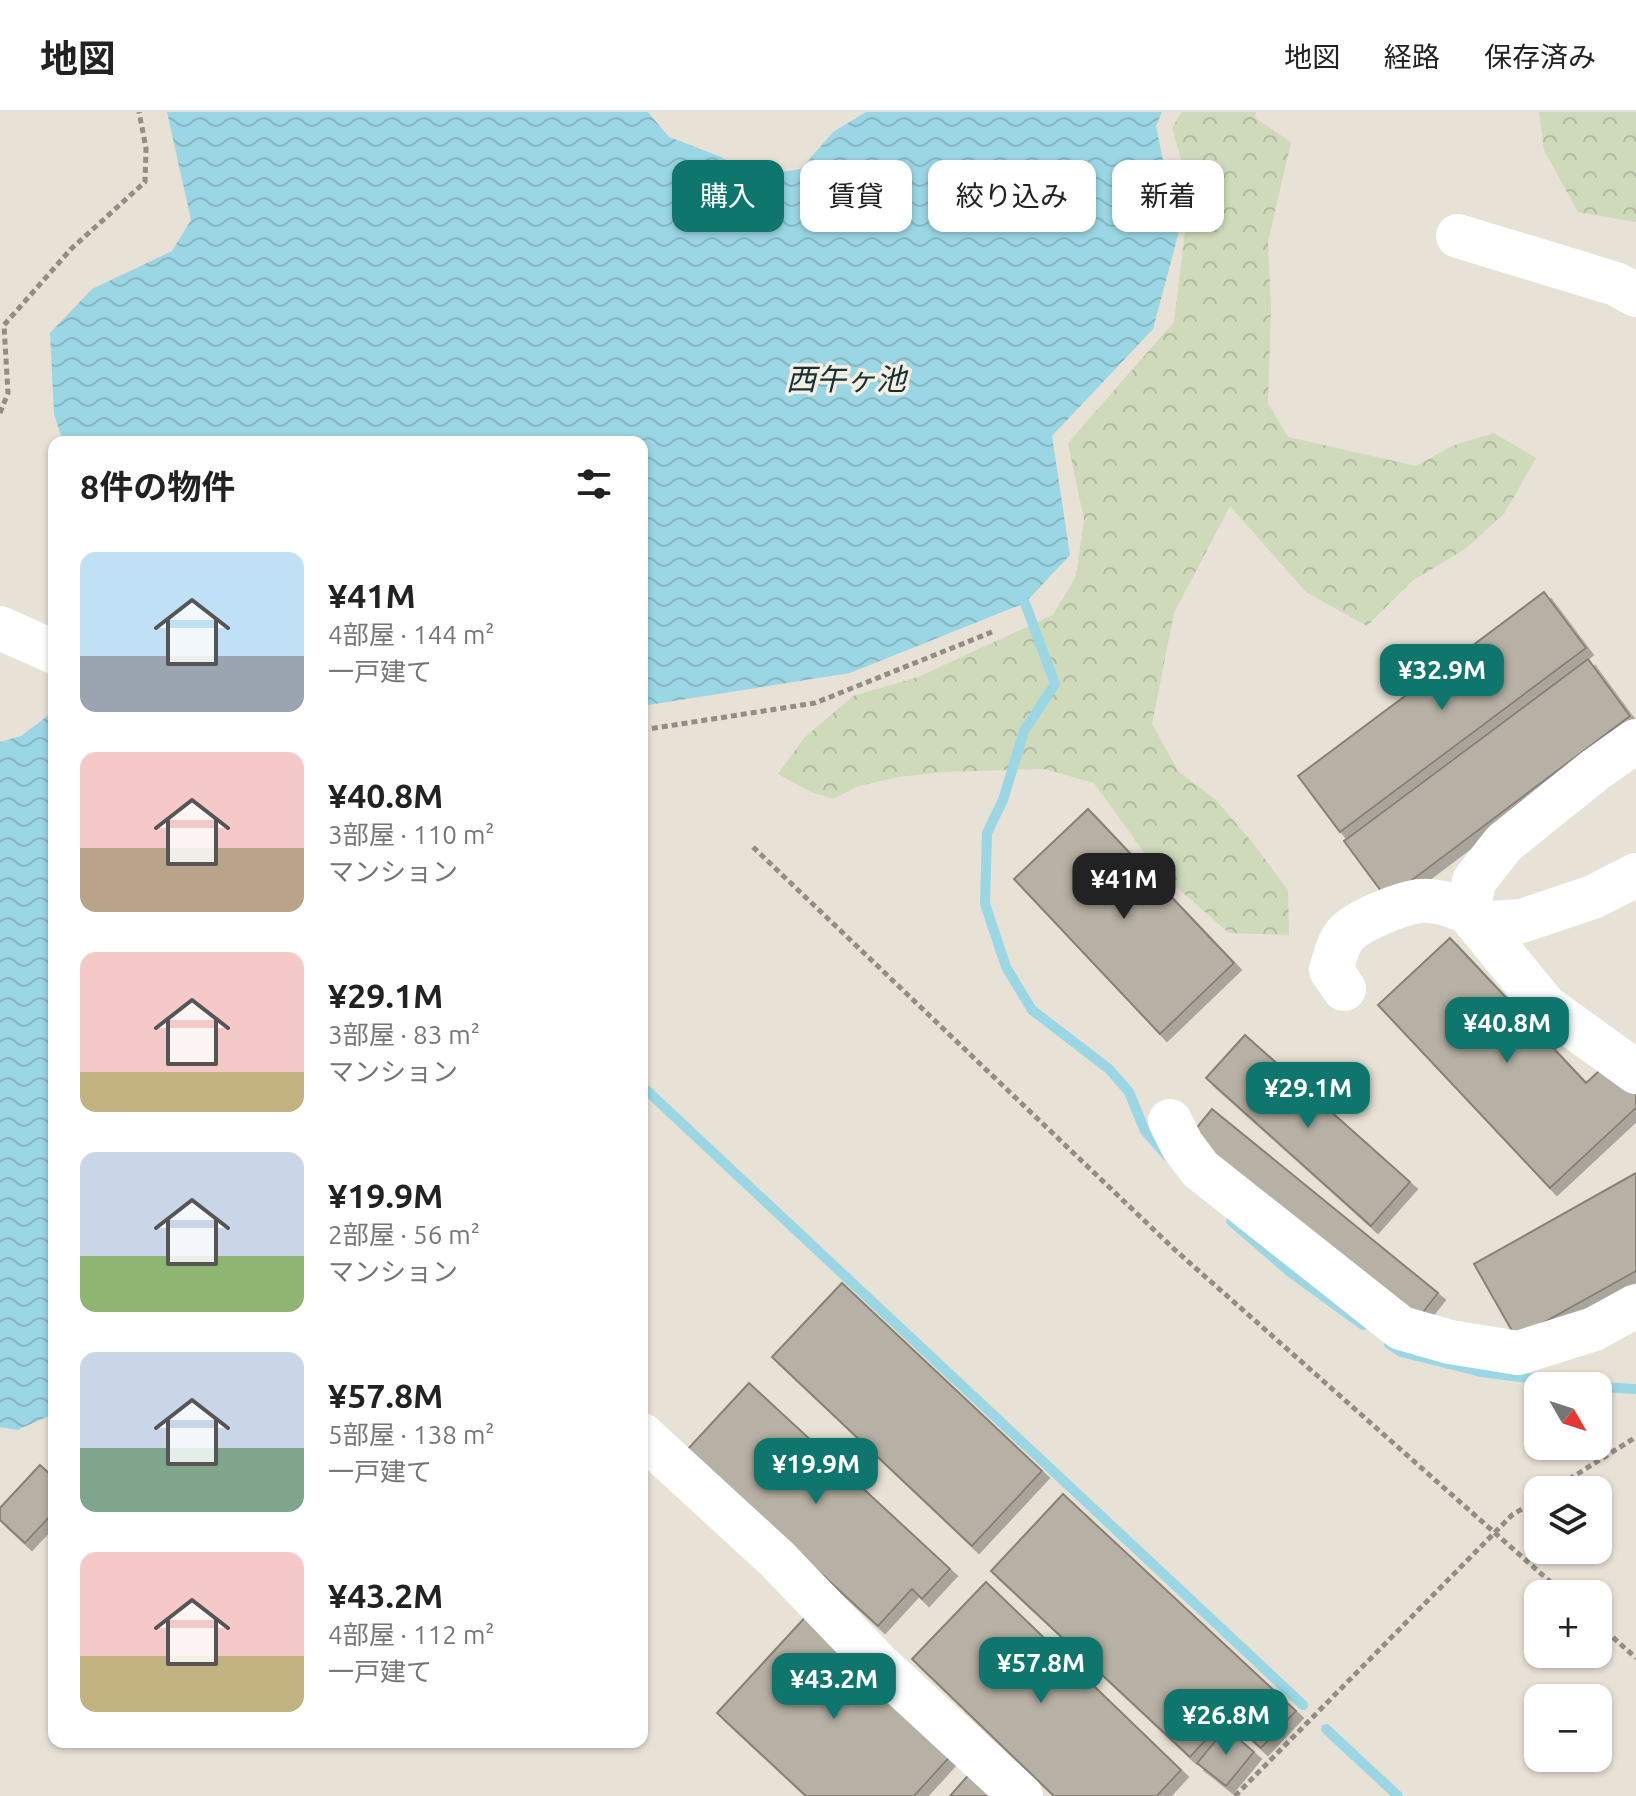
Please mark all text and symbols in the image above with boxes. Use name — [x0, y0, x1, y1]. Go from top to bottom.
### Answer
text: 地図 — [40, 37, 116, 79]
text: 地図 — [1284, 41, 1340, 72]
text: 経路 — [1384, 41, 1440, 72]
text: 保存済み — [1484, 41, 1596, 72]
chip: 購入 — [672, 160, 784, 232]
chip: 賃貸 — [800, 160, 912, 232]
chip: 絞り込み — [928, 160, 1096, 232]
chip: 新着 — [1112, 160, 1224, 232]
water label: 西午ヶ池 — [786, 362, 909, 396]
icon: filters — [572, 462, 616, 506]
text: 8件の物件 — [80, 467, 235, 505]
text: ¥41M — [328, 576, 416, 614]
icon: home — [144, 584, 240, 680]
text: 4部屋 · 144 m² — [328, 620, 495, 649]
pin: ¥32.9M — [1377, 644, 1507, 712]
text: ¥32.9M — [1398, 655, 1486, 684]
text: 一戸建て — [328, 657, 432, 686]
text: ¥40.8M — [328, 776, 443, 814]
icon: home — [144, 784, 240, 880]
text: 3部屋 · 110 m² — [328, 820, 495, 849]
pin: ¥41M — [1077, 853, 1171, 921]
text: マンション — [328, 857, 458, 886]
text: ¥41M — [1090, 864, 1158, 893]
text: ¥29.1M — [328, 976, 443, 1014]
icon: home — [144, 984, 240, 1080]
pin: ¥40.8M — [1442, 997, 1572, 1065]
text: ¥40.8M — [1463, 1008, 1551, 1037]
text: 3部屋 · 83 m² — [328, 1020, 480, 1049]
text: マンション — [328, 1057, 458, 1086]
pin: ¥29.1M — [1243, 1062, 1373, 1130]
text: ¥29.1M — [1264, 1073, 1352, 1102]
text: ¥19.9M — [328, 1176, 443, 1214]
icon: home — [144, 1184, 240, 1280]
text: 2部屋 · 56 m² — [328, 1220, 480, 1249]
text: マンション — [328, 1257, 458, 1286]
north arrow — [1524, 1372, 1612, 1460]
map controls — [1524, 1372, 1612, 1772]
text: ¥57.8M — [328, 1376, 443, 1414]
icon: home — [144, 1384, 240, 1480]
text: 5部屋 · 138 m² — [328, 1420, 495, 1449]
pin: ¥19.9M — [751, 1438, 881, 1506]
text: ¥19.9M — [772, 1449, 860, 1478]
text: 一戸建て — [328, 1457, 432, 1486]
button: layers — [1524, 1476, 1612, 1564]
text: ¥43.2M — [328, 1576, 443, 1614]
button: + — [1524, 1580, 1612, 1668]
icon: home — [144, 1584, 240, 1680]
text: 4部屋 · 112 m² — [328, 1620, 495, 1649]
pin: ¥57.8M — [976, 1637, 1106, 1705]
text: ¥57.8M — [997, 1648, 1085, 1677]
pin: ¥43.2M — [769, 1653, 899, 1721]
text: 一戸建て — [328, 1657, 432, 1686]
text: ¥43.2M — [790, 1664, 878, 1693]
button: − — [1524, 1684, 1612, 1772]
pin: ¥26.8M — [1161, 1689, 1291, 1757]
text: ¥26.8M — [1182, 1700, 1270, 1729]

